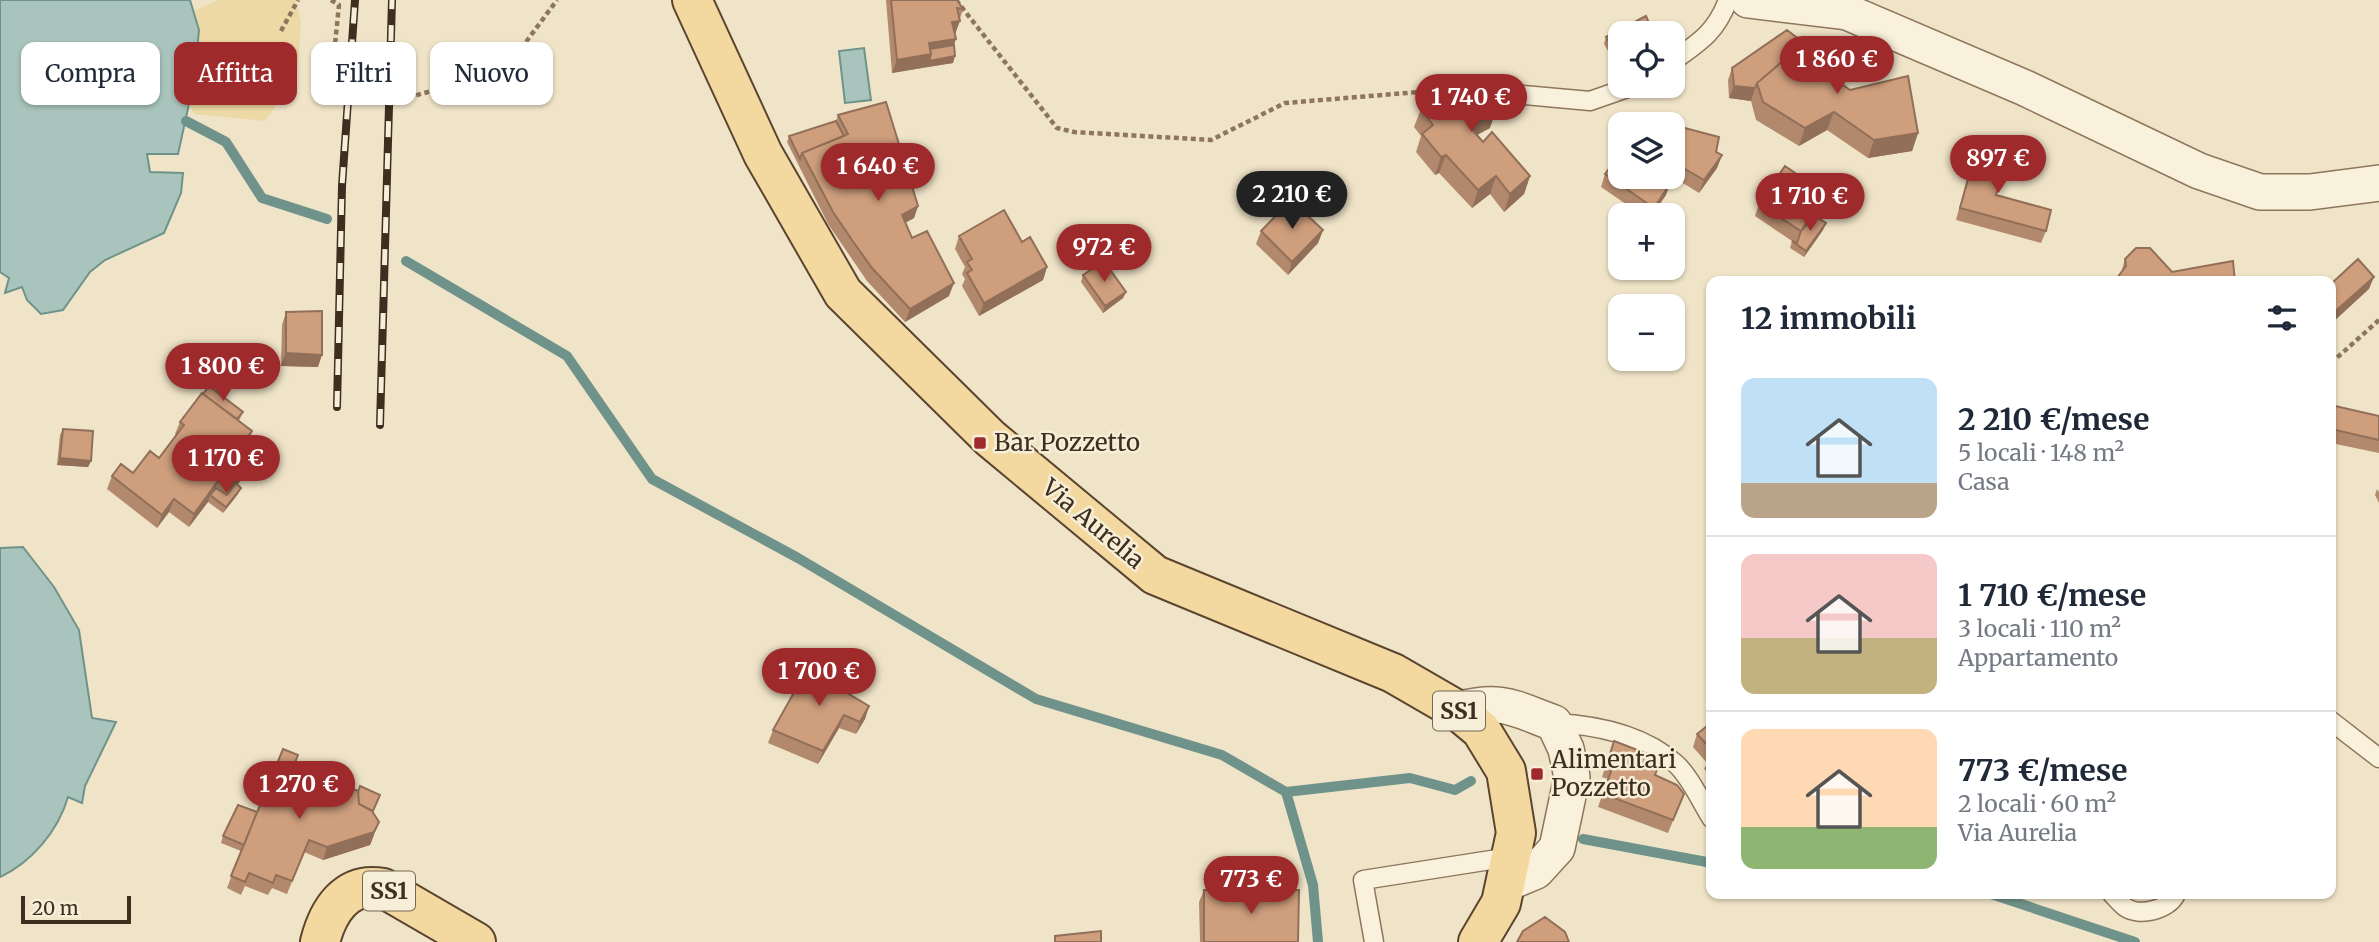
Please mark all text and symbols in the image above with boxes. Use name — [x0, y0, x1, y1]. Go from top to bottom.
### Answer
map controls — [1608, 21, 1685, 371]
button: locate — [1608, 21, 1685, 98]
pin: 1 860 € — [1772, 36, 1902, 96]
chip: Compra — [21, 42, 160, 105]
chip: Affitta — [174, 42, 297, 105]
chip: Filtri — [311, 42, 416, 105]
chip: Nuovo — [430, 42, 553, 105]
text: 1 860 € — [1796, 44, 1878, 73]
pin: 1 740 € — [1406, 74, 1536, 134]
text: 1 740 € — [1431, 82, 1511, 111]
button: layers — [1608, 112, 1685, 189]
pin: 897 € — [1949, 136, 2047, 195]
text: 897 € — [1966, 143, 2030, 172]
pin: 1 640 € — [813, 144, 943, 203]
text: 1 640 € — [837, 151, 919, 180]
pin: 2 210 € — [1227, 172, 1357, 231]
pin: 1 710 € — [1745, 174, 1875, 233]
text: 2 210 € — [1252, 179, 1332, 208]
text: 1 710 € — [1772, 181, 1848, 210]
button: + — [1608, 203, 1685, 280]
pin: 972 € — [1055, 224, 1153, 284]
text: 972 € — [1072, 232, 1136, 261]
button: − — [1608, 294, 1685, 371]
text: 12 immobili — [1741, 299, 1916, 337]
icon: filters — [2263, 299, 2301, 337]
pin: 1 800 € — [158, 344, 288, 403]
text: 1 800 € — [181, 351, 265, 380]
text: 2 210 €/mese — [1958, 400, 2149, 438]
icon: home — [1797, 406, 1881, 490]
place label: Bar Pozzetto — [994, 427, 1140, 458]
pin: 1 170 € — [161, 435, 291, 495]
marker: Bar Pozzetto — [972, 435, 988, 451]
text: 5 locali · 148 m² — [1958, 438, 2124, 467]
text: 1 170 € — [188, 443, 264, 472]
text: Casa — [1958, 467, 2010, 496]
street label: Via Aurelia — [1035, 471, 1151, 575]
text: 1 710 €/mese — [1958, 576, 2146, 614]
icon: home — [1797, 582, 1881, 666]
text: 3 locali · 110 m² — [1958, 614, 2121, 643]
text: Appartamento — [1958, 643, 2118, 672]
pin: 1 700 € — [754, 648, 884, 708]
text: 1 700 € — [778, 656, 860, 685]
road number: SS1 — [1433, 692, 1485, 730]
place label: Alimentari Pozzetto — [1550, 744, 1677, 803]
text: 773 €/mese — [1958, 751, 2128, 789]
icon: home — [1797, 757, 1881, 841]
pin: 1 270 € — [234, 762, 364, 821]
marker: Alimentari Pozzetto — [1529, 766, 1545, 782]
text: 1 270 € — [259, 769, 339, 798]
text: 2 locali · 60 m² — [1958, 789, 2116, 818]
text: Via Aurelia — [1958, 818, 2077, 847]
pin: 773 € — [1202, 856, 1300, 916]
text: 773 € — [1220, 864, 1282, 893]
road number: SS1 — [363, 872, 415, 911]
scale bar — [21, 893, 131, 925]
text: 20 m — [32, 896, 79, 920]

